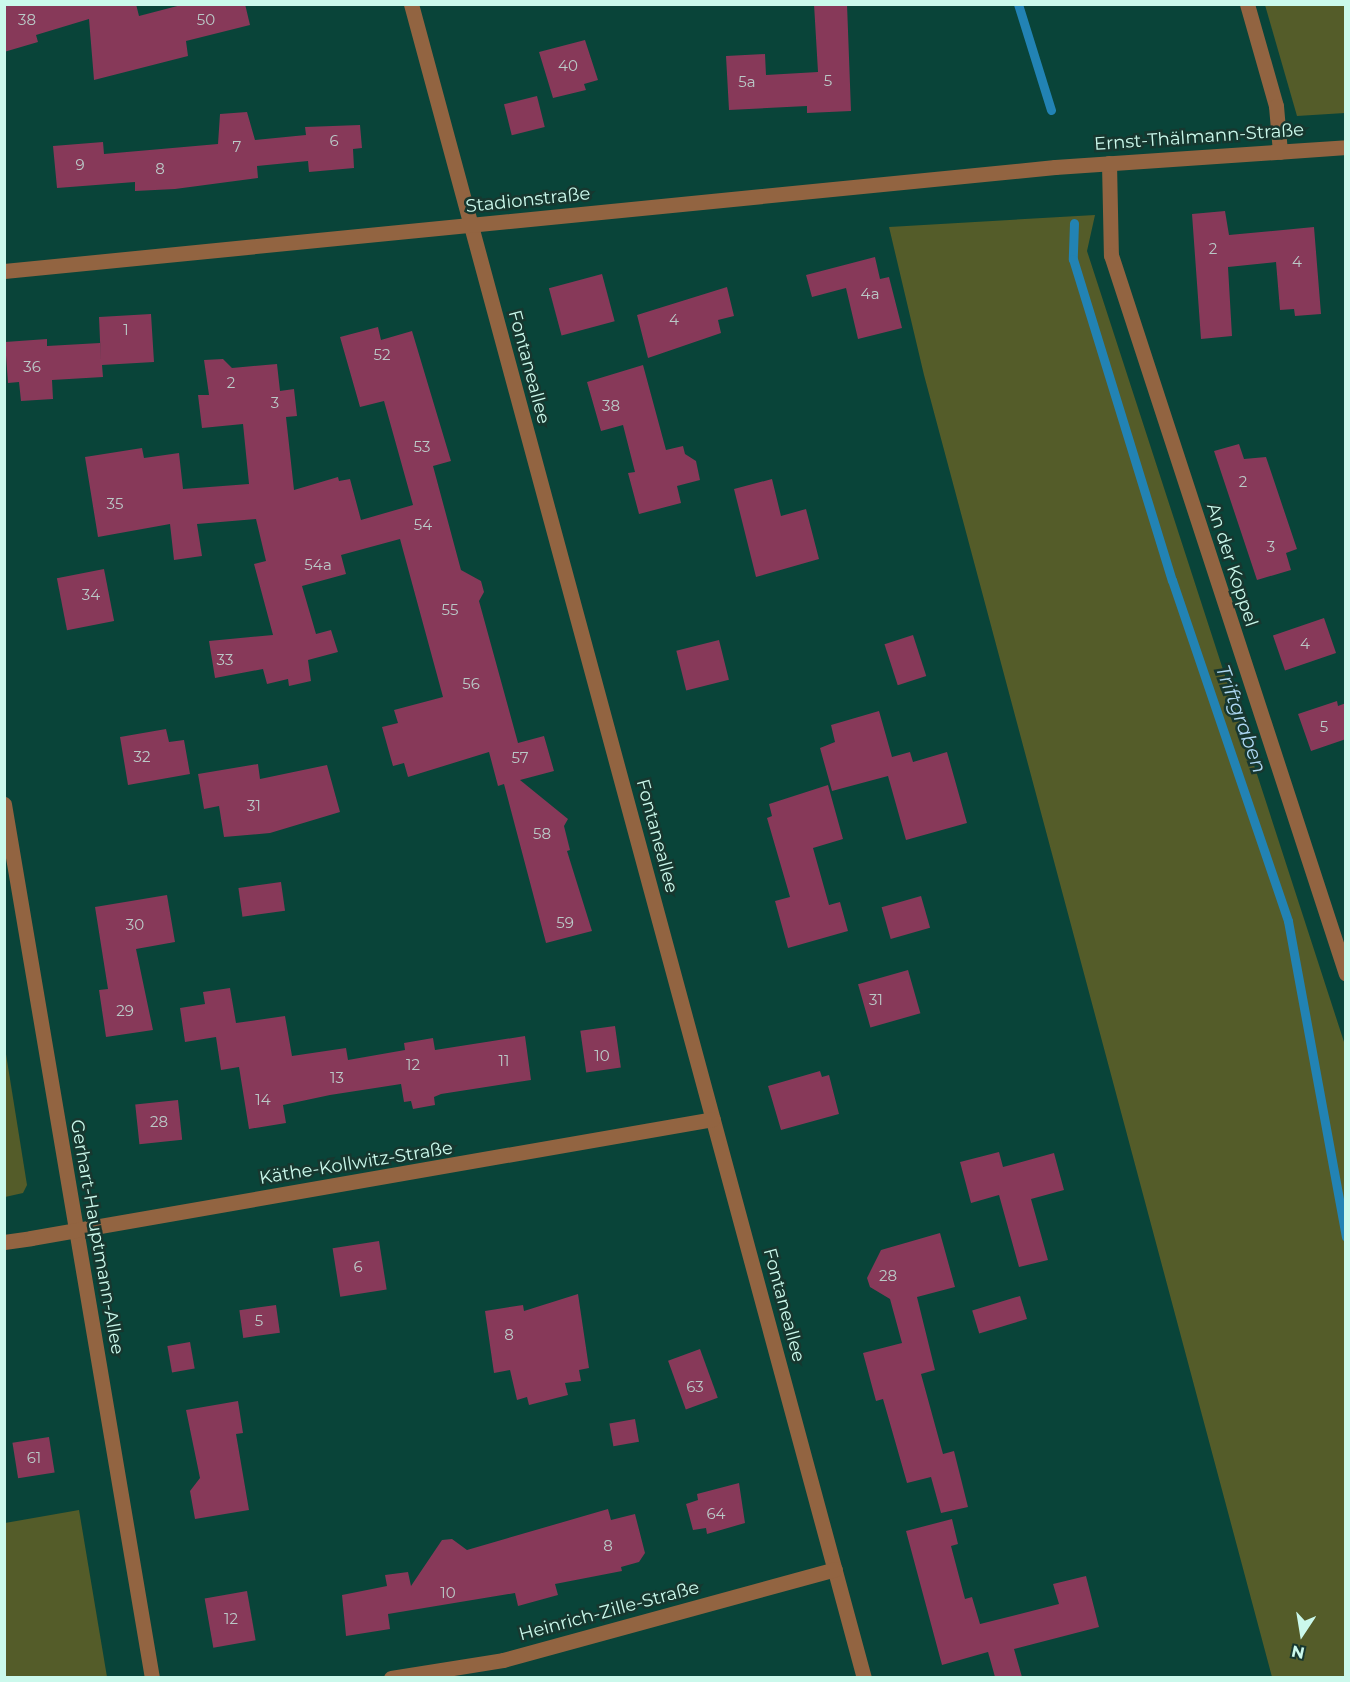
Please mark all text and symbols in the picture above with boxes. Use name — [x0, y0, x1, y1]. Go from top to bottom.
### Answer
house number: 38 — [18, 11, 36, 29]
house number: 50 — [197, 11, 215, 29]
house number: 40 — [558, 57, 578, 75]
house number: 5 — [824, 72, 832, 90]
house number: 5a — [738, 73, 756, 91]
street label: Ernst-Thälmann-Straße — [1093, 119, 1305, 155]
house number: 6 — [329, 132, 339, 150]
house number: 7 — [233, 138, 241, 156]
house number: 9 — [75, 156, 85, 174]
house number: 8 — [155, 160, 165, 178]
street label: Stadionstraße — [465, 183, 591, 217]
house number: 2 — [1209, 240, 1217, 258]
house number: 4 — [1292, 253, 1302, 271]
house number: 4a — [860, 285, 880, 303]
street label: Fontaneallee — [503, 308, 555, 426]
house number: 4 — [669, 311, 679, 329]
house number: 1 — [123, 321, 129, 339]
house number: 52 — [374, 346, 390, 364]
house number: 36 — [23, 358, 41, 376]
house number: 2 — [227, 374, 235, 392]
house number: 3 — [271, 394, 279, 412]
house number: 38 — [602, 397, 620, 415]
house number: 53 — [414, 438, 430, 456]
house number: 2 — [1239, 473, 1247, 491]
house number: 35 — [107, 495, 123, 513]
street label: An der Koppel — [1202, 501, 1262, 629]
house number: 54 — [414, 516, 432, 534]
house number: 3 — [1267, 538, 1275, 556]
house number: 54a — [304, 556, 332, 574]
house number: 34 — [82, 586, 100, 604]
house number: 55 — [442, 601, 458, 619]
house number: 4 — [1300, 635, 1310, 653]
house number: 33 — [217, 651, 233, 669]
water label: Triftgraben — [1210, 662, 1272, 776]
house number: 56 — [462, 675, 480, 693]
house number: 5 — [1320, 718, 1328, 736]
house number: 32 — [134, 748, 150, 766]
house number: 57 — [511, 749, 529, 767]
street label: Fontaneallee — [631, 777, 683, 895]
house number: 31 — [247, 797, 261, 815]
house number: 58 — [533, 825, 551, 843]
house number: 59 — [556, 914, 574, 932]
house number: 30 — [126, 916, 144, 934]
house number: 31 — [869, 991, 883, 1009]
house number: 29 — [116, 1002, 134, 1020]
house number: 10 — [594, 1047, 610, 1065]
house number: 11 — [499, 1052, 509, 1070]
house number: 12 — [406, 1056, 420, 1074]
house number: 13 — [330, 1069, 344, 1087]
house number: 14 — [255, 1091, 271, 1109]
house number: 28 — [150, 1113, 168, 1131]
street label: Gerhart-Hauptmann-Allee — [66, 1118, 128, 1356]
street label: Käthe-Kollwitz-Straße — [258, 1137, 454, 1189]
street label: Fontaneallee — [758, 1246, 810, 1364]
house number: 6 — [353, 1258, 363, 1276]
house number: 28 — [879, 1267, 897, 1285]
house number: 5 — [255, 1312, 263, 1330]
house number: 8 — [504, 1326, 514, 1344]
house number: 63 — [686, 1378, 704, 1396]
house number: 61 — [27, 1449, 41, 1467]
house number: 64 — [706, 1505, 726, 1523]
house number: 8 — [603, 1537, 613, 1555]
street label: Heinrich-Zille-Straße — [517, 1577, 701, 1645]
house number: 10 — [440, 1584, 456, 1602]
north arrow — [1272, 1604, 1332, 1664]
house number: 12 — [224, 1610, 238, 1628]
text: N — [1290, 1641, 1306, 1663]

